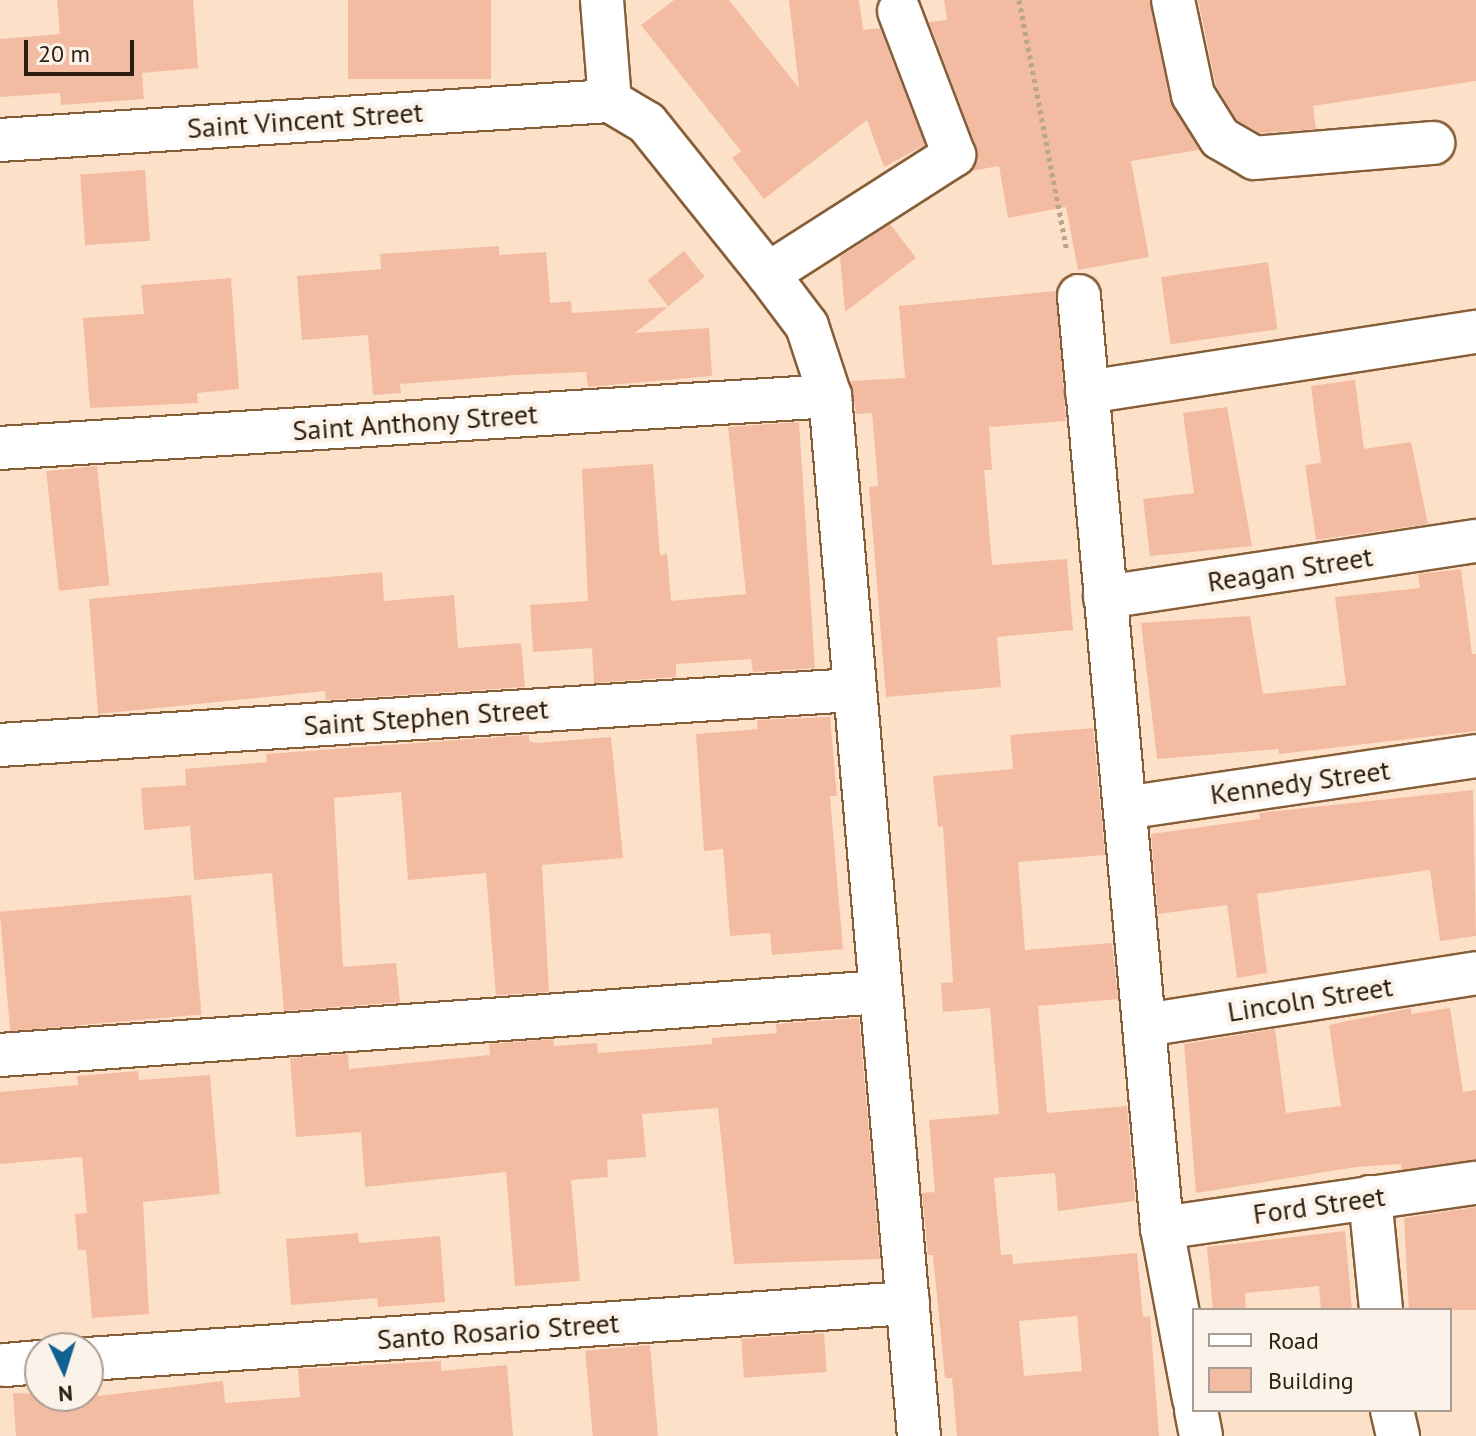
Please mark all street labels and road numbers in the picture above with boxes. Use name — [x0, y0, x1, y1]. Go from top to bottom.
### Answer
street label: Saint Vincent Street — [185, 95, 425, 145]
street label: Saint Anthony Street — [290, 397, 540, 447]
street label: Reagan Street — [1205, 539, 1375, 599]
street label: Saint Stephen Street — [302, 692, 550, 742]
street label: Kennedy Street — [1208, 753, 1392, 811]
street label: Lincoln Street — [1225, 969, 1395, 1029]
street label: Ford Street — [1251, 1179, 1387, 1231]
street label: Santo Rosario Street — [376, 1306, 620, 1356]

